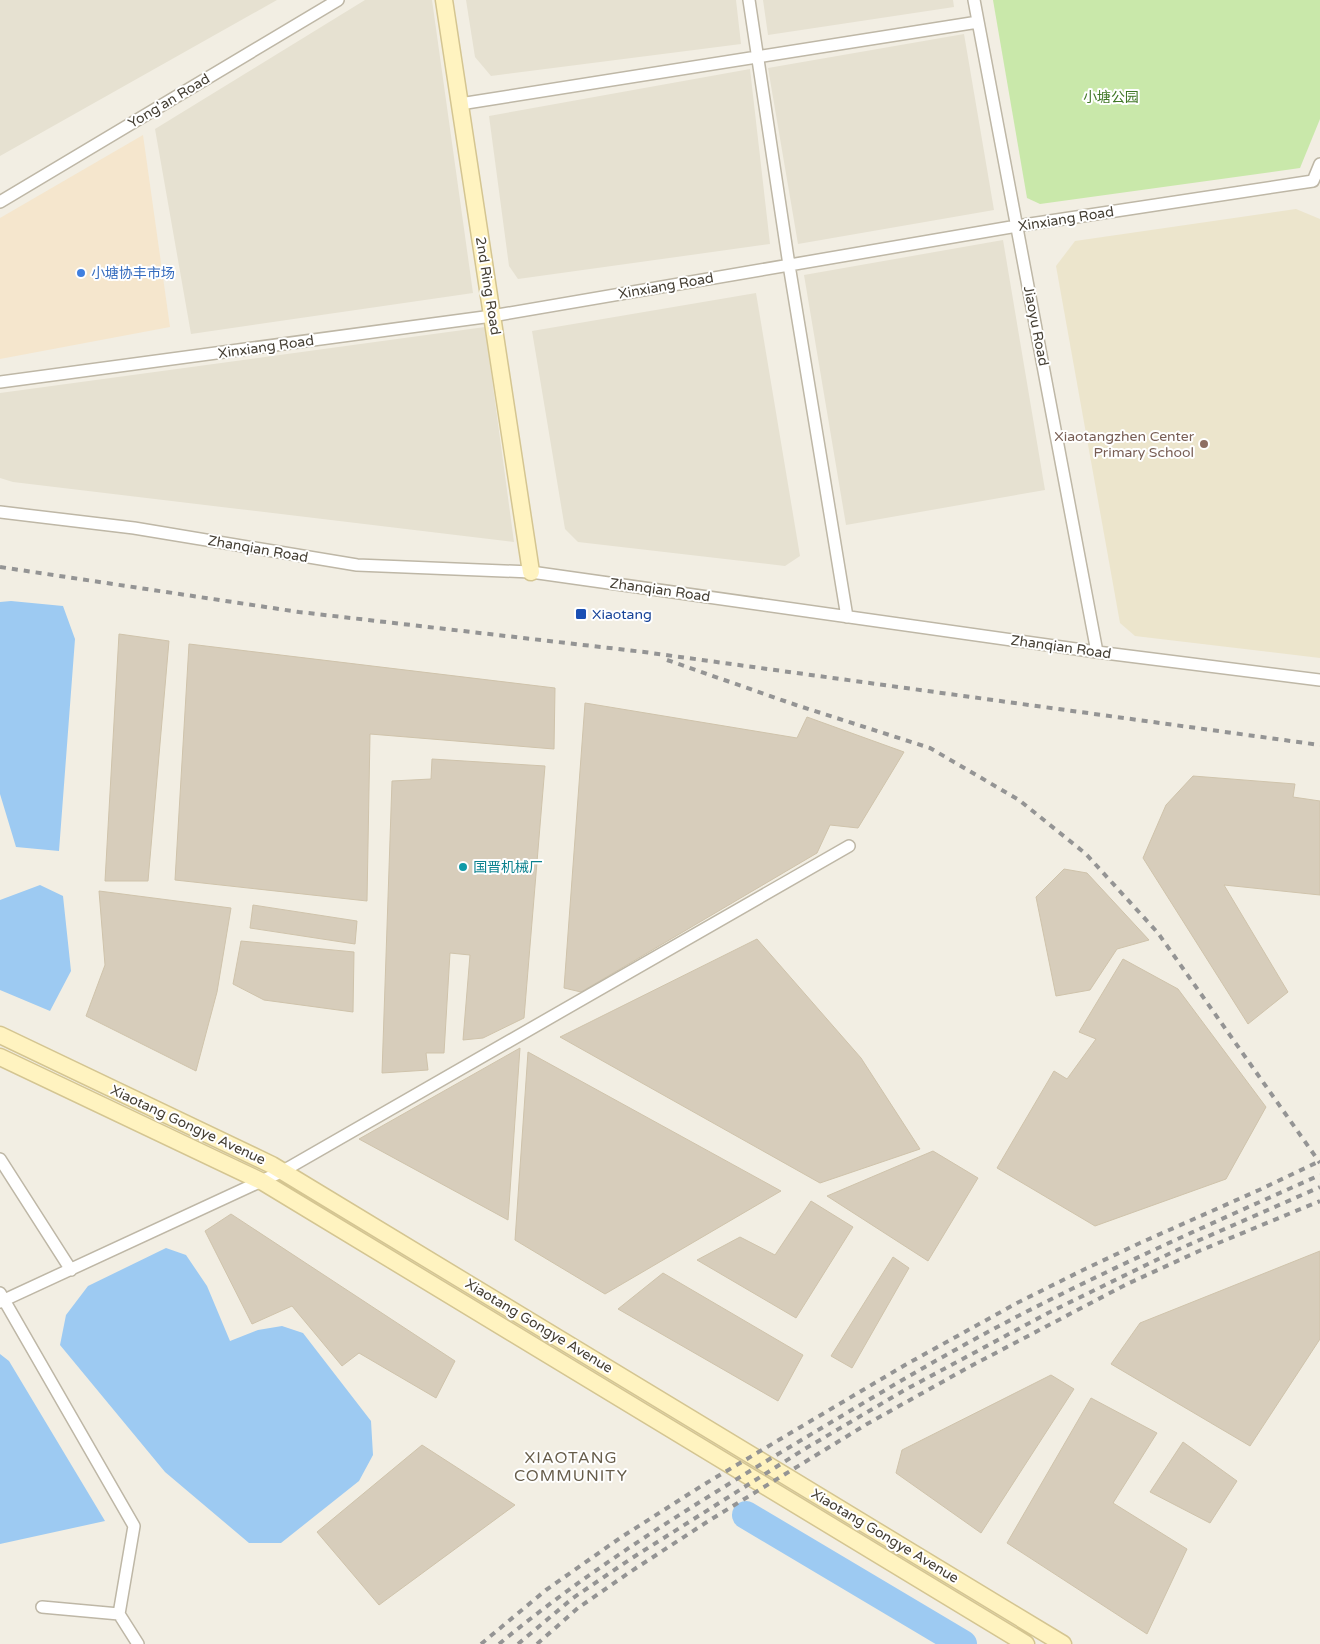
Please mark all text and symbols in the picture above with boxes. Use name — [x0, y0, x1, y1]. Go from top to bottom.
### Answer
street label: Yong'an Road — [125, 70, 213, 132]
park label: 小塘公园 — [1083, 89, 1139, 106]
street label: Xinxiang Road — [1017, 203, 1115, 235]
street label: 2nd Ring Road — [472, 236, 504, 336]
place label: 小塘协丰市场 — [91, 265, 175, 282]
marker: 小塘协丰市场 — [75, 267, 87, 279]
street label: Xinxiang Road — [617, 269, 715, 303]
street label: Jiaoyu Road — [1020, 285, 1052, 367]
street label: Xinxiang Road — [217, 332, 315, 362]
place label: Xiaotangzhen Center Primary School — [1054, 428, 1195, 461]
marker: Xiaotangzhen Center Primary School — [1198, 438, 1210, 450]
street label: Zhanqian Road — [207, 532, 309, 566]
street label: Zhanqian Road — [609, 575, 711, 605]
place label: Xiaotang — [592, 606, 652, 623]
marker: Xiaotang — [574, 607, 588, 621]
street label: Zhanqian Road — [1010, 632, 1112, 662]
place label: 国晋机械厂 — [473, 859, 543, 876]
marker: 国晋机械厂 — [457, 861, 469, 873]
street label: Xiaotang Gongye Avenue — [108, 1082, 268, 1168]
street label: Xiaotang Gongye Avenue — [462, 1275, 616, 1377]
district label: XIAOTANG COMMUNITY — [514, 1448, 628, 1486]
street label: Xiaotang Gongye Avenue — [808, 1485, 962, 1587]

